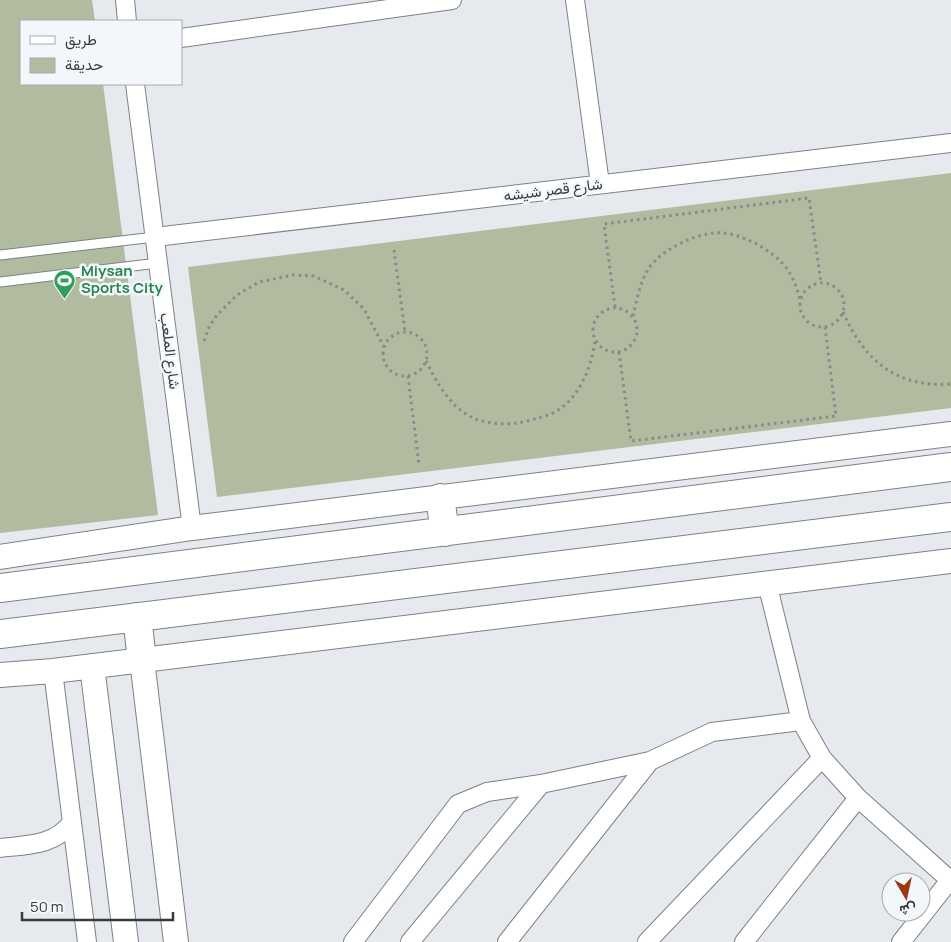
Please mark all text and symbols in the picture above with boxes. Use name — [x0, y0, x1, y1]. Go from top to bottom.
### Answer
legend — [20, 20, 182, 85]
text: طريق — [65, 29, 97, 50]
text: حديقة — [65, 54, 103, 75]
street label: شارع قصر شيشه — [502, 173, 604, 207]
place label: Miysan Sports City — [81, 260, 164, 298]
sports icon: Miysan Sports City — [53, 268, 77, 299]
street label: شارع الملعب — [154, 312, 186, 391]
north arrow — [881, 872, 931, 922]
scale bar — [22, 890, 174, 922]
text: 50 m — [30, 896, 64, 917]
text: ش — [898, 900, 918, 921]

